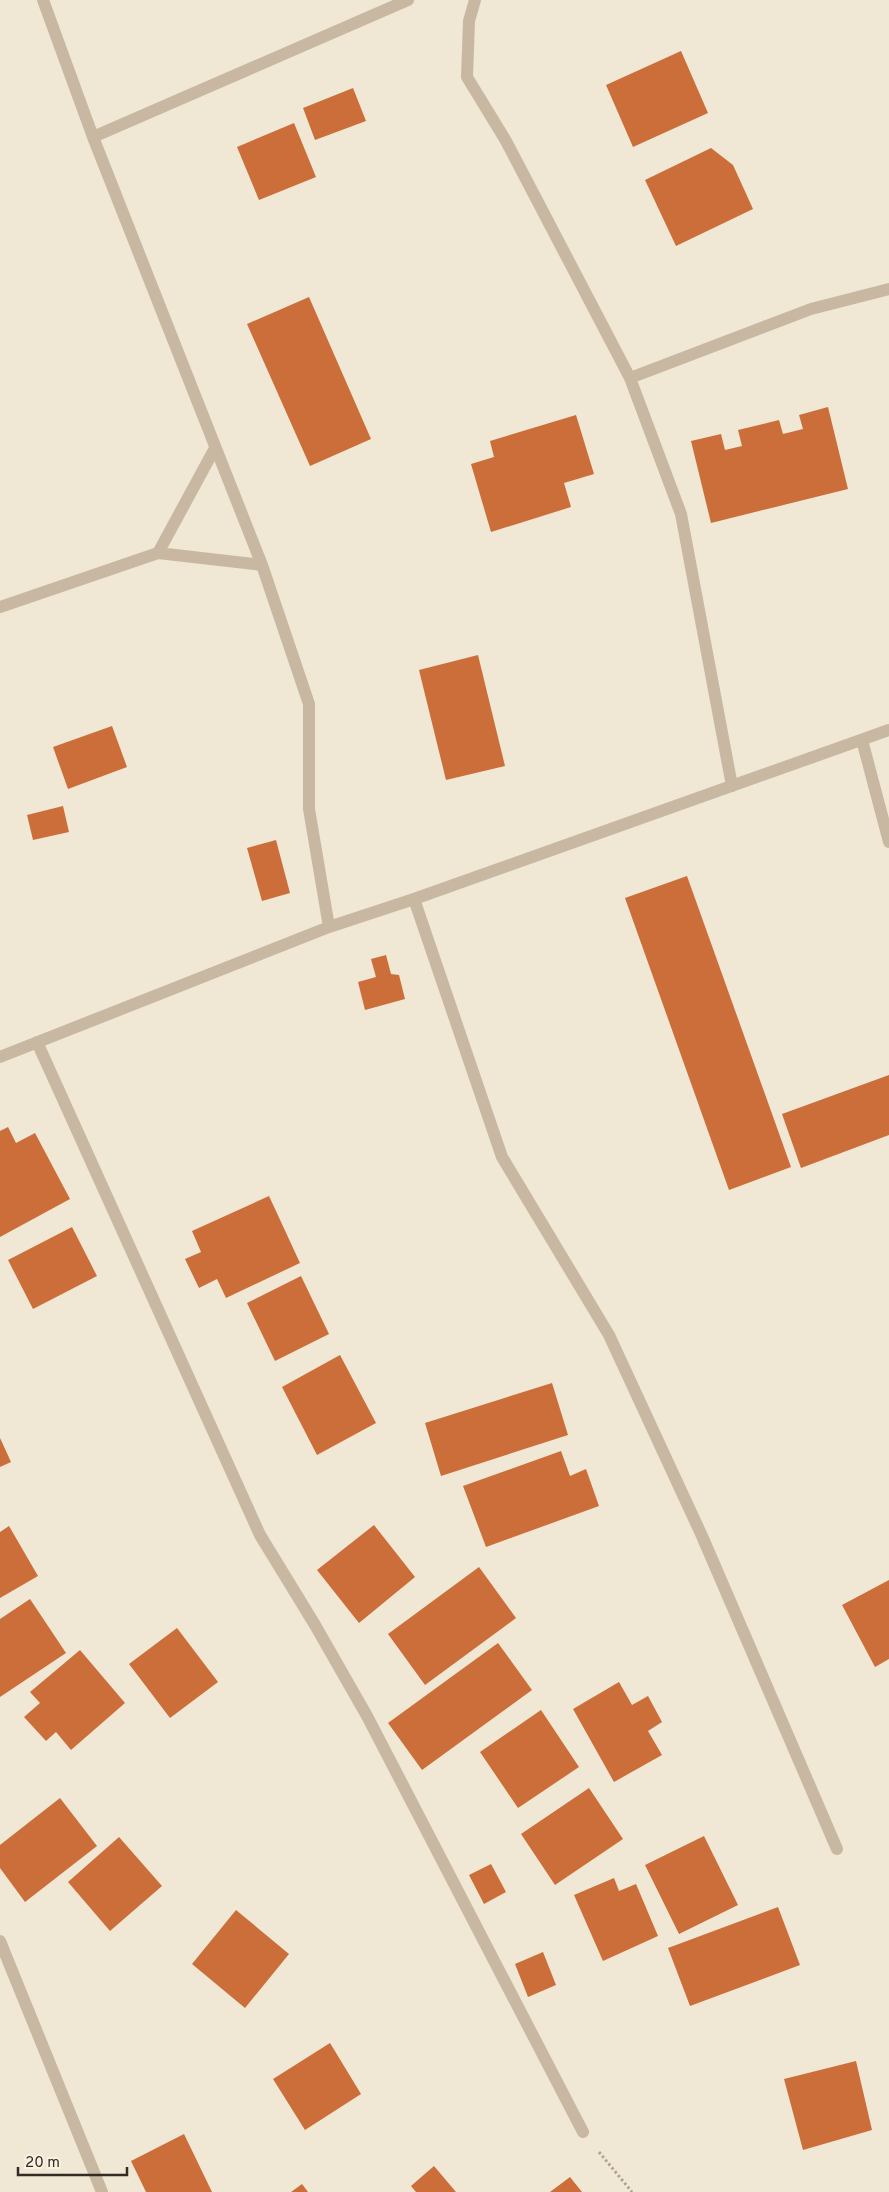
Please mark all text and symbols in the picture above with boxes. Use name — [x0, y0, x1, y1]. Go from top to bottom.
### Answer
scale bar — [18, 2144, 126, 2176]
text: 20 m — [25, 2154, 60, 2173]

